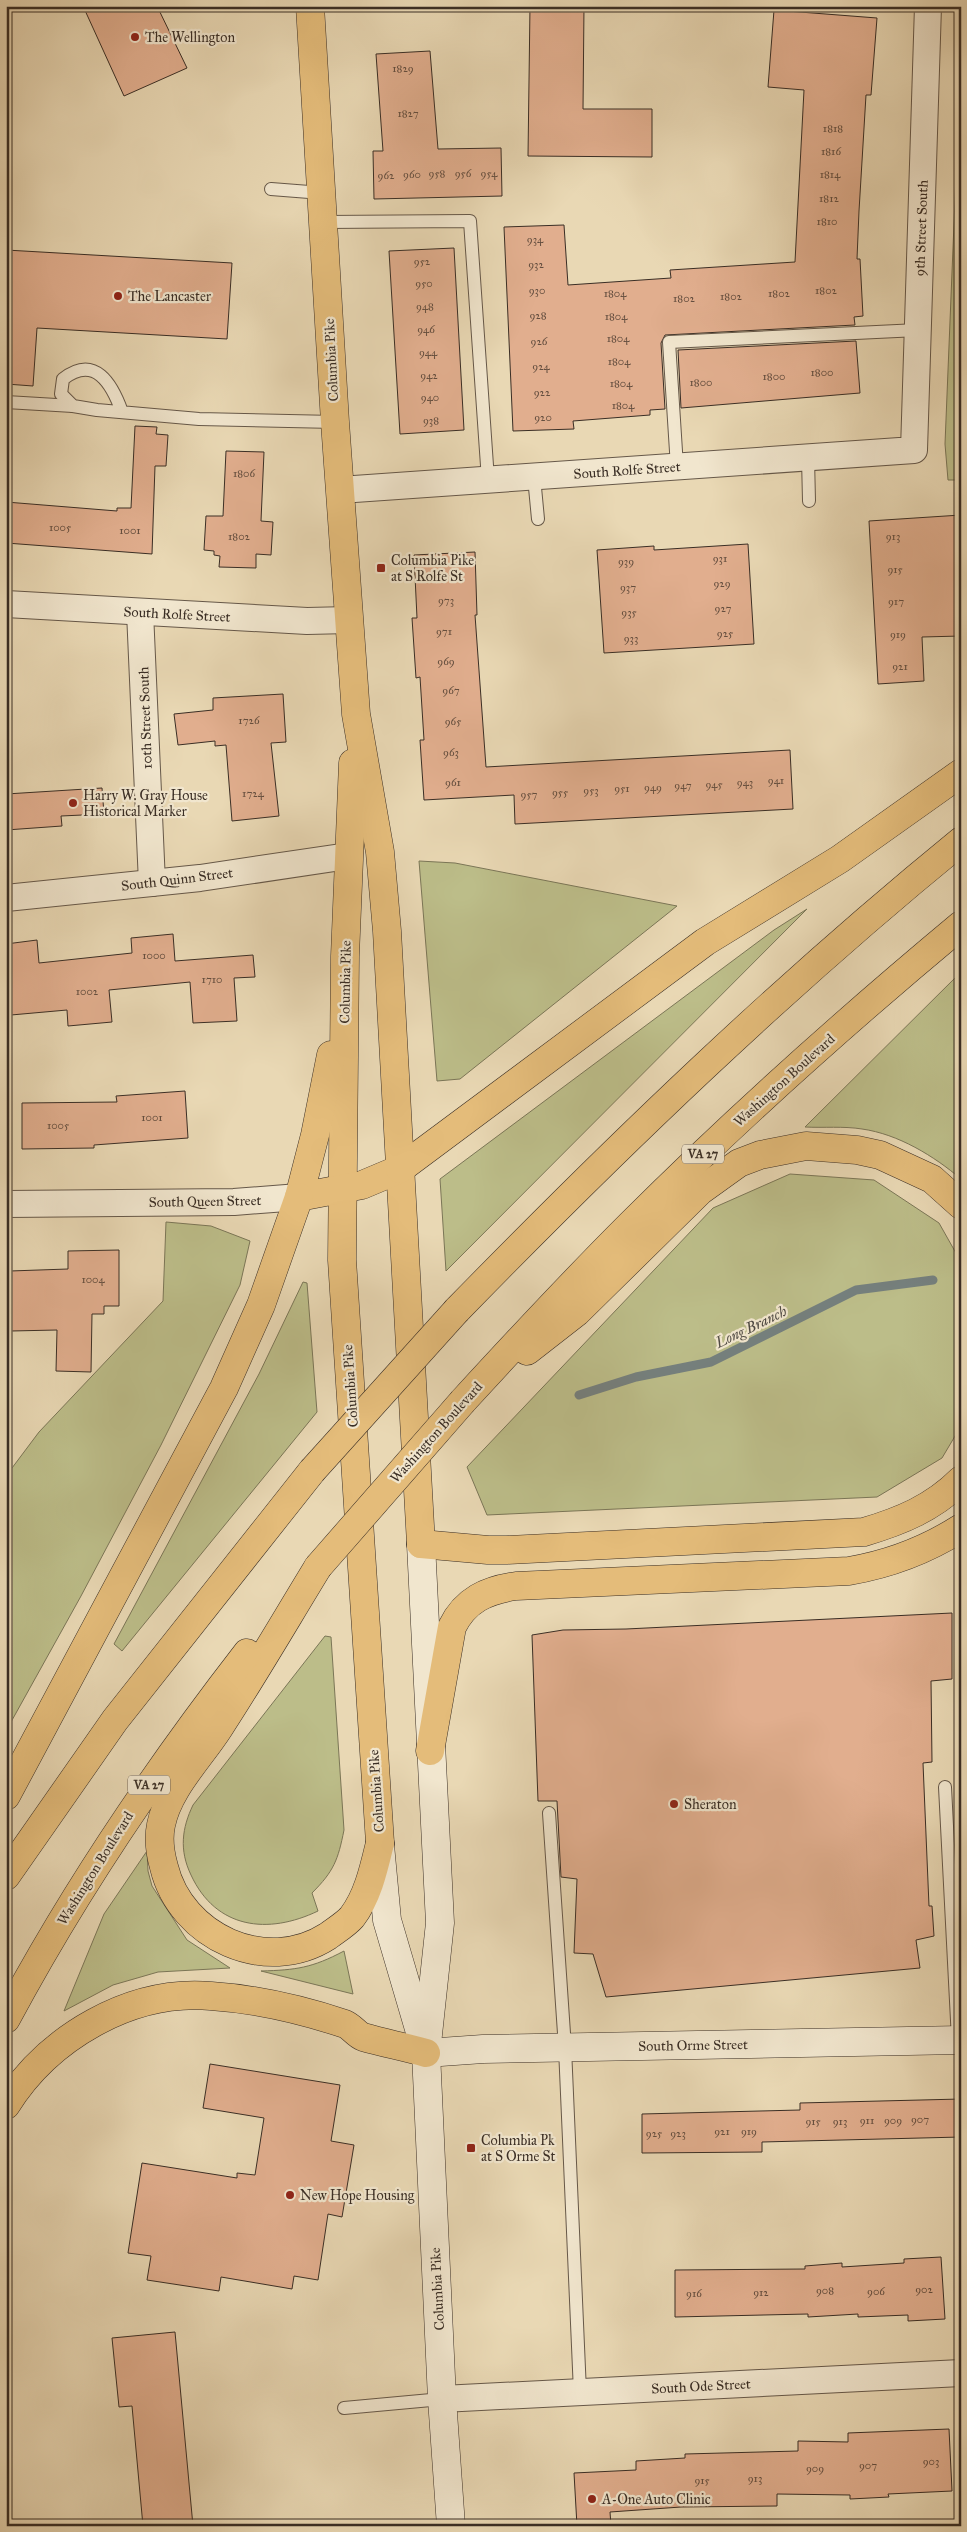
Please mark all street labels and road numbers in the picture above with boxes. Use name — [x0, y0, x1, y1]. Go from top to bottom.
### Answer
street label: 9th Street South — [911, 179, 932, 277]
street label: Columbia Pike — [321, 318, 342, 402]
street label: South Rolfe Street — [573, 458, 681, 483]
street label: South Rolfe Street — [123, 603, 231, 626]
street label: 10th Street South — [135, 666, 156, 770]
street label: South Quinn Street — [120, 864, 234, 895]
street label: Columbia Pike — [336, 940, 355, 1024]
street label: Washington Boulevard — [730, 1030, 838, 1130]
road number: VA 27 — [682, 1144, 724, 1164]
street label: South Queen Street — [148, 1192, 262, 1211]
street label: Columbia Pike — [339, 1344, 362, 1428]
street label: Washington Boulevard — [386, 1378, 486, 1486]
street label: Columbia Pike — [365, 1749, 388, 1833]
road number: VA 27 — [128, 1776, 170, 1794]
street label: Washington Boulevard — [54, 1809, 137, 1928]
street label: South Orme Street — [638, 2036, 748, 2055]
street label: Columbia Pike — [427, 2247, 448, 2331]
street label: South Ode Street — [651, 2375, 751, 2398]

